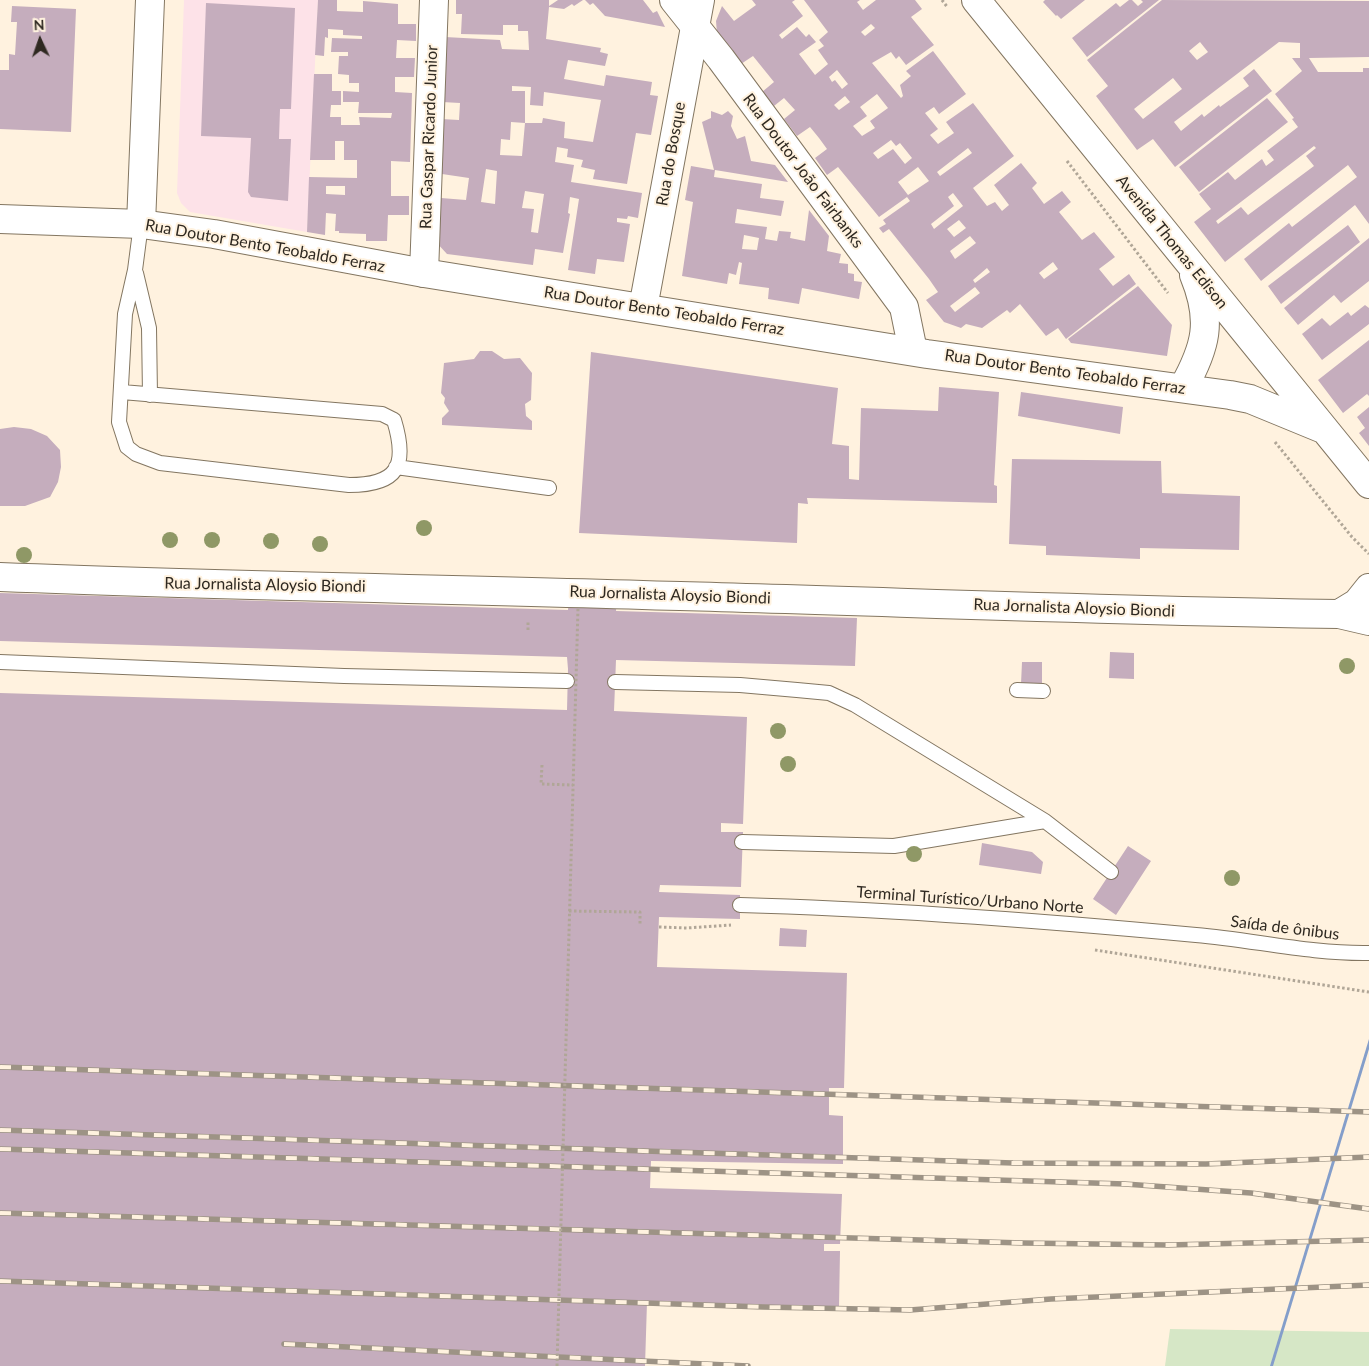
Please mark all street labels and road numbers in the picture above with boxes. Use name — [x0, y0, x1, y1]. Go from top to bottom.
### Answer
street label: Rua Gaspar Ricardo Junior — [416, 45, 442, 229]
street label: Rua Doutor João Fairbanks — [739, 90, 867, 252]
street label: Rua do Bosque — [652, 100, 690, 208]
street label: Avenida Thomas Edison — [1112, 171, 1232, 313]
street label: Rua Doutor Bento Teobaldo Ferraz — [144, 215, 386, 277]
street label: Rua Doutor Bento Teobaldo Ferraz — [542, 283, 786, 339]
street label: Rua Doutor Bento Teobaldo Ferraz — [943, 346, 1187, 398]
street label: Rua Jornalista Aloysio Biondi — [164, 574, 366, 596]
street label: Rua Jornalista Aloysio Biondi — [569, 582, 771, 608]
street label: Rua Jornalista Aloysio Biondi — [973, 595, 1175, 621]
street label: Terminal Turístico/Urbano Norte — [856, 882, 1084, 918]
street label: Saída de ônibus — [1229, 912, 1341, 944]

